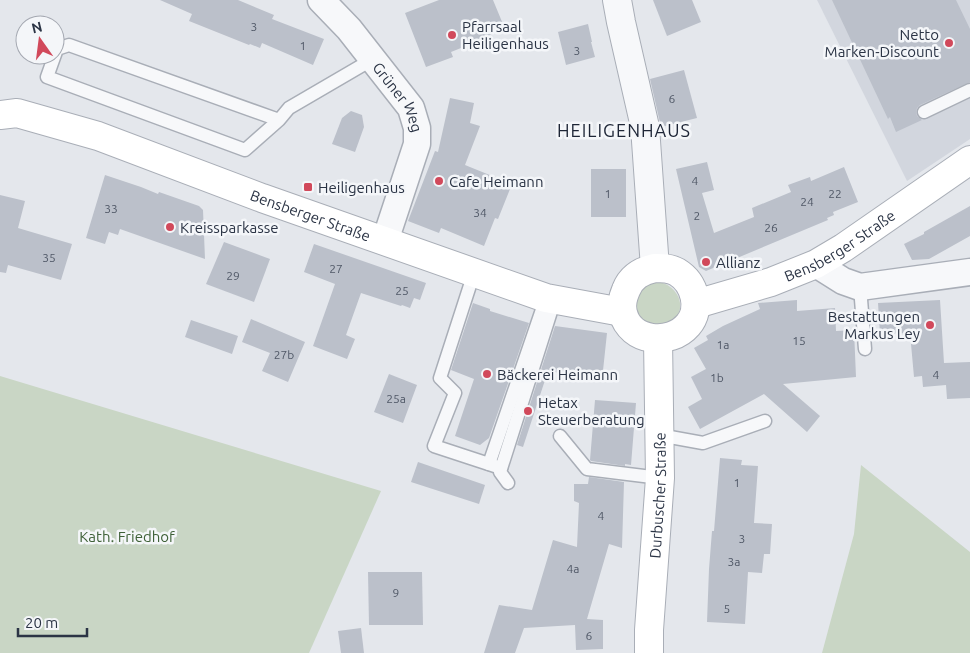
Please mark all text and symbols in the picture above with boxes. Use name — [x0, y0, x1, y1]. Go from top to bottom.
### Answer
north arrow — [15, 15, 65, 65]
text: N — [30, 18, 44, 36]
place label: Pfarrsaal Heiligenhaus — [462, 18, 549, 52]
house number: 3 — [251, 20, 257, 33]
place label: Netto Marken-Discount — [825, 26, 939, 60]
marker: Pfarrsaal Heiligenhaus — [446, 29, 458, 41]
marker: Netto Marken-Discount — [943, 37, 955, 49]
house number: 1 — [300, 39, 306, 52]
house number: 3 — [574, 44, 580, 57]
street label: Grüner Weg — [370, 59, 426, 134]
house number: 6 — [669, 92, 676, 105]
district label: HEILIGENHAUS — [557, 120, 691, 140]
place label: Cafe Heimann — [449, 173, 544, 190]
house number: 4 — [692, 174, 699, 187]
marker: Cafe Heimann — [433, 175, 445, 187]
place label: Heiligenhaus — [318, 179, 405, 196]
marker: Heiligenhaus — [302, 181, 314, 193]
street label: Bensberger Straße — [248, 186, 373, 244]
house number: 1 — [605, 187, 611, 200]
house number: 22 — [828, 187, 842, 200]
house number: 24 — [800, 195, 814, 208]
house number: 33 — [104, 202, 118, 215]
house number: 34 — [473, 206, 487, 219]
street label: Bensberger Straße — [782, 206, 898, 284]
house number: 2 — [694, 209, 700, 222]
place label: Kreissparkasse — [180, 219, 279, 236]
marker: Kreissparkasse — [164, 221, 176, 233]
house number: 26 — [764, 221, 778, 234]
house number: 35 — [42, 251, 56, 264]
place label: Allianz — [716, 254, 761, 271]
marker: Allianz — [700, 256, 712, 268]
house number: 27 — [329, 262, 343, 275]
house number: 29 — [226, 269, 240, 282]
house number: 25 — [395, 284, 409, 297]
place label: Bestattungen Markus Ley — [828, 308, 920, 342]
marker: Bestattungen Markus Ley — [924, 319, 936, 331]
house number: 15 — [792, 334, 806, 347]
house number: 1a — [717, 338, 729, 351]
house number: 27b — [274, 348, 294, 361]
place label: Bäckerei Heimann — [497, 366, 618, 383]
marker: Bäckerei Heimann — [481, 368, 493, 380]
house number: 4 — [933, 368, 940, 381]
house number: 1b — [710, 371, 724, 384]
house number: 25a — [386, 392, 406, 405]
place label: Hetax Steuerberatung — [538, 394, 645, 428]
marker: Hetax Steuerberatung — [522, 405, 534, 417]
street label: Durbuscher Straße — [646, 432, 669, 559]
house number: 1 — [734, 476, 740, 489]
house number: 4 — [598, 509, 605, 522]
park label: Kath. Friedhof — [79, 528, 175, 545]
house number: 3 — [739, 532, 745, 545]
house number: 3a — [728, 555, 740, 568]
house number: 4a — [567, 562, 579, 575]
house number: 9 — [393, 586, 399, 599]
house number: 5 — [724, 602, 730, 615]
scale bar — [18, 606, 86, 638]
text: 20 m — [25, 614, 58, 631]
house number: 6 — [586, 629, 593, 642]

